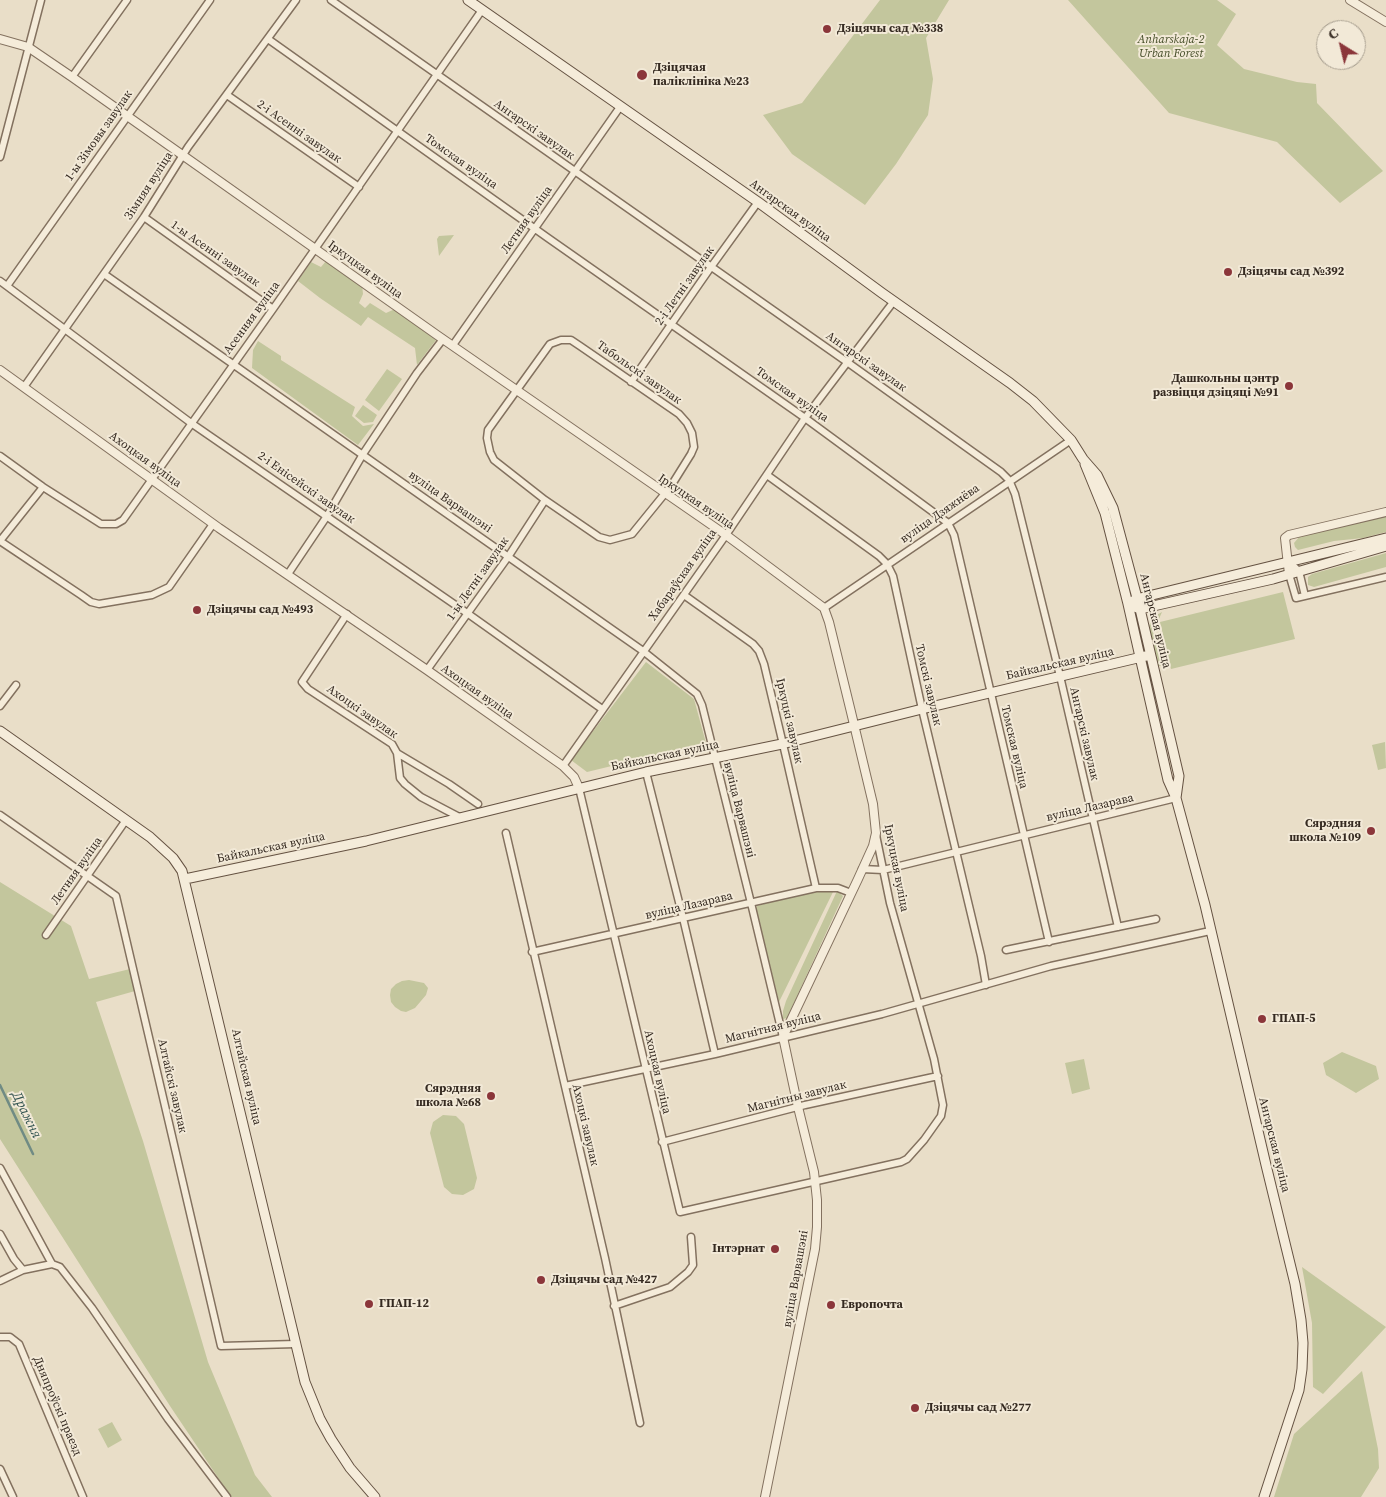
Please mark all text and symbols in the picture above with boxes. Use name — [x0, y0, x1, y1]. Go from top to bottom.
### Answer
north arrow — [1316, 20, 1366, 70]
place label: Дзіцячы сад №338 — [837, 22, 943, 36]
marker: Дзіцячы сад №338 — [821, 23, 833, 35]
text: С — [1323, 23, 1342, 44]
park label: Anharskaja-2 Urban Forest — [1137, 33, 1205, 61]
place label: Дзіцячая паліклініка №23 — [653, 61, 749, 89]
marker: Дзіцячая паліклініка №23 — [635, 68, 649, 82]
street label: 1-ы Зімовы завулак — [62, 88, 136, 184]
street label: 2-і Асенні завулак — [254, 97, 344, 167]
street label: Ангарскі завулак — [491, 97, 577, 163]
street label: Томская вуліца — [422, 132, 500, 192]
street label: Зімняя вуліца — [122, 149, 176, 223]
street label: Ангарская вуліца — [746, 177, 834, 245]
street label: Летняя вуліца — [498, 183, 556, 257]
street label: 1-ы Асенні завулак — [168, 218, 262, 290]
street label: Іркуцкая вуліца — [325, 238, 405, 302]
street label: 2-і Летні завулак — [652, 244, 718, 328]
place label: Дзіцячы сад №392 — [1238, 265, 1344, 279]
marker: Дзіцячы сад №392 — [1222, 266, 1234, 278]
street label: Асенняя вуліца — [221, 279, 283, 357]
street label: Ангарскі завулак — [823, 329, 909, 395]
street label: Табольскі завулак — [594, 338, 684, 408]
street label: Томская вуліца — [753, 365, 831, 425]
place label: Дашкольны цэнтр развіцця дзіцяці №91 — [1153, 372, 1279, 400]
marker: Дашкольны цэнтр развіцця дзіцяці №91 — [1283, 380, 1295, 392]
street label: Ахоцкая вуліца — [106, 429, 184, 491]
street label: 2-і Енісейскі завулак — [255, 449, 357, 527]
street label: вуліца Варвашэні — [406, 468, 494, 536]
street label: Іркуцкая вуліца — [655, 471, 737, 533]
street label: вуліца Дзяжнёва — [898, 481, 982, 547]
street label: Хабараўская вуліца — [646, 526, 720, 624]
street label: 1-ы Летні завулак — [444, 534, 512, 624]
street label: Ангарская вуліца — [1136, 572, 1174, 670]
place label: Дзіцячы сад №493 — [207, 603, 313, 617]
marker: Дзіцячы сад №493 — [191, 604, 203, 616]
street label: Томскі завулак — [912, 643, 944, 727]
street label: Байкальская вуліца — [1005, 645, 1115, 683]
street label: Ахоцкая вуліца — [438, 662, 516, 722]
street label: Іркуцкі завулак — [772, 677, 806, 765]
street label: Ахоцкі завулак — [324, 682, 400, 742]
street label: Ангарскі завулак — [1066, 686, 1102, 782]
street label: Томская вуліца — [997, 704, 1031, 790]
street label: Байкальская вуліца — [610, 738, 720, 774]
street label: вуліца Варвашэні — [720, 760, 758, 860]
street label: вуліца Лазарава — [1045, 791, 1135, 825]
place label: Сярэдняя школа №109 — [1289, 817, 1361, 845]
street label: Іркуцкая вуліца — [880, 823, 912, 913]
marker: Сярэдняя школа №109 — [1365, 825, 1377, 837]
street label: Байкальская вуліца — [216, 830, 326, 866]
street label: Летняя вуліца — [48, 834, 106, 908]
street label: вуліца Лазарава — [644, 889, 734, 923]
street label: Магнітная вуліца — [724, 1009, 822, 1047]
place label: ГПАП-5 — [1272, 1012, 1316, 1026]
marker: ГПАП-5 — [1256, 1013, 1268, 1025]
street label: Алтайская вуліца — [228, 1028, 264, 1126]
street label: Ахоцкая вуліца — [640, 1029, 674, 1115]
street label: Алтайскі завулак — [154, 1038, 190, 1134]
street label: Магнітны завулак — [746, 1078, 848, 1116]
place label: Сярэдняя школа №68 — [416, 1082, 481, 1110]
street label: Ахоцкі завулак — [569, 1083, 601, 1167]
water label: Дражня — [7, 1089, 45, 1141]
marker: Сярэдняя школа №68 — [485, 1090, 497, 1102]
street label: Ангарская вуліца — [1255, 1096, 1293, 1194]
street label: вуліца Варвашэні — [780, 1229, 812, 1329]
place label: Інтэрнат — [712, 1242, 765, 1256]
marker: Інтэрнат — [769, 1243, 781, 1255]
place label: Дзіцячы сад №427 — [551, 1273, 657, 1287]
marker: Дзіцячы сад №427 — [535, 1274, 547, 1286]
place label: ГПАП-12 — [379, 1297, 429, 1311]
marker: ГПАП-12 — [363, 1298, 375, 1310]
place label: Европочта — [841, 1298, 903, 1312]
marker: Европочта — [825, 1299, 837, 1311]
street label: Дняпроўскі праезд — [30, 1354, 84, 1458]
place label: Дзіцячы сад №277 — [925, 1401, 1031, 1415]
marker: Дзіцячы сад №277 — [909, 1402, 921, 1414]

